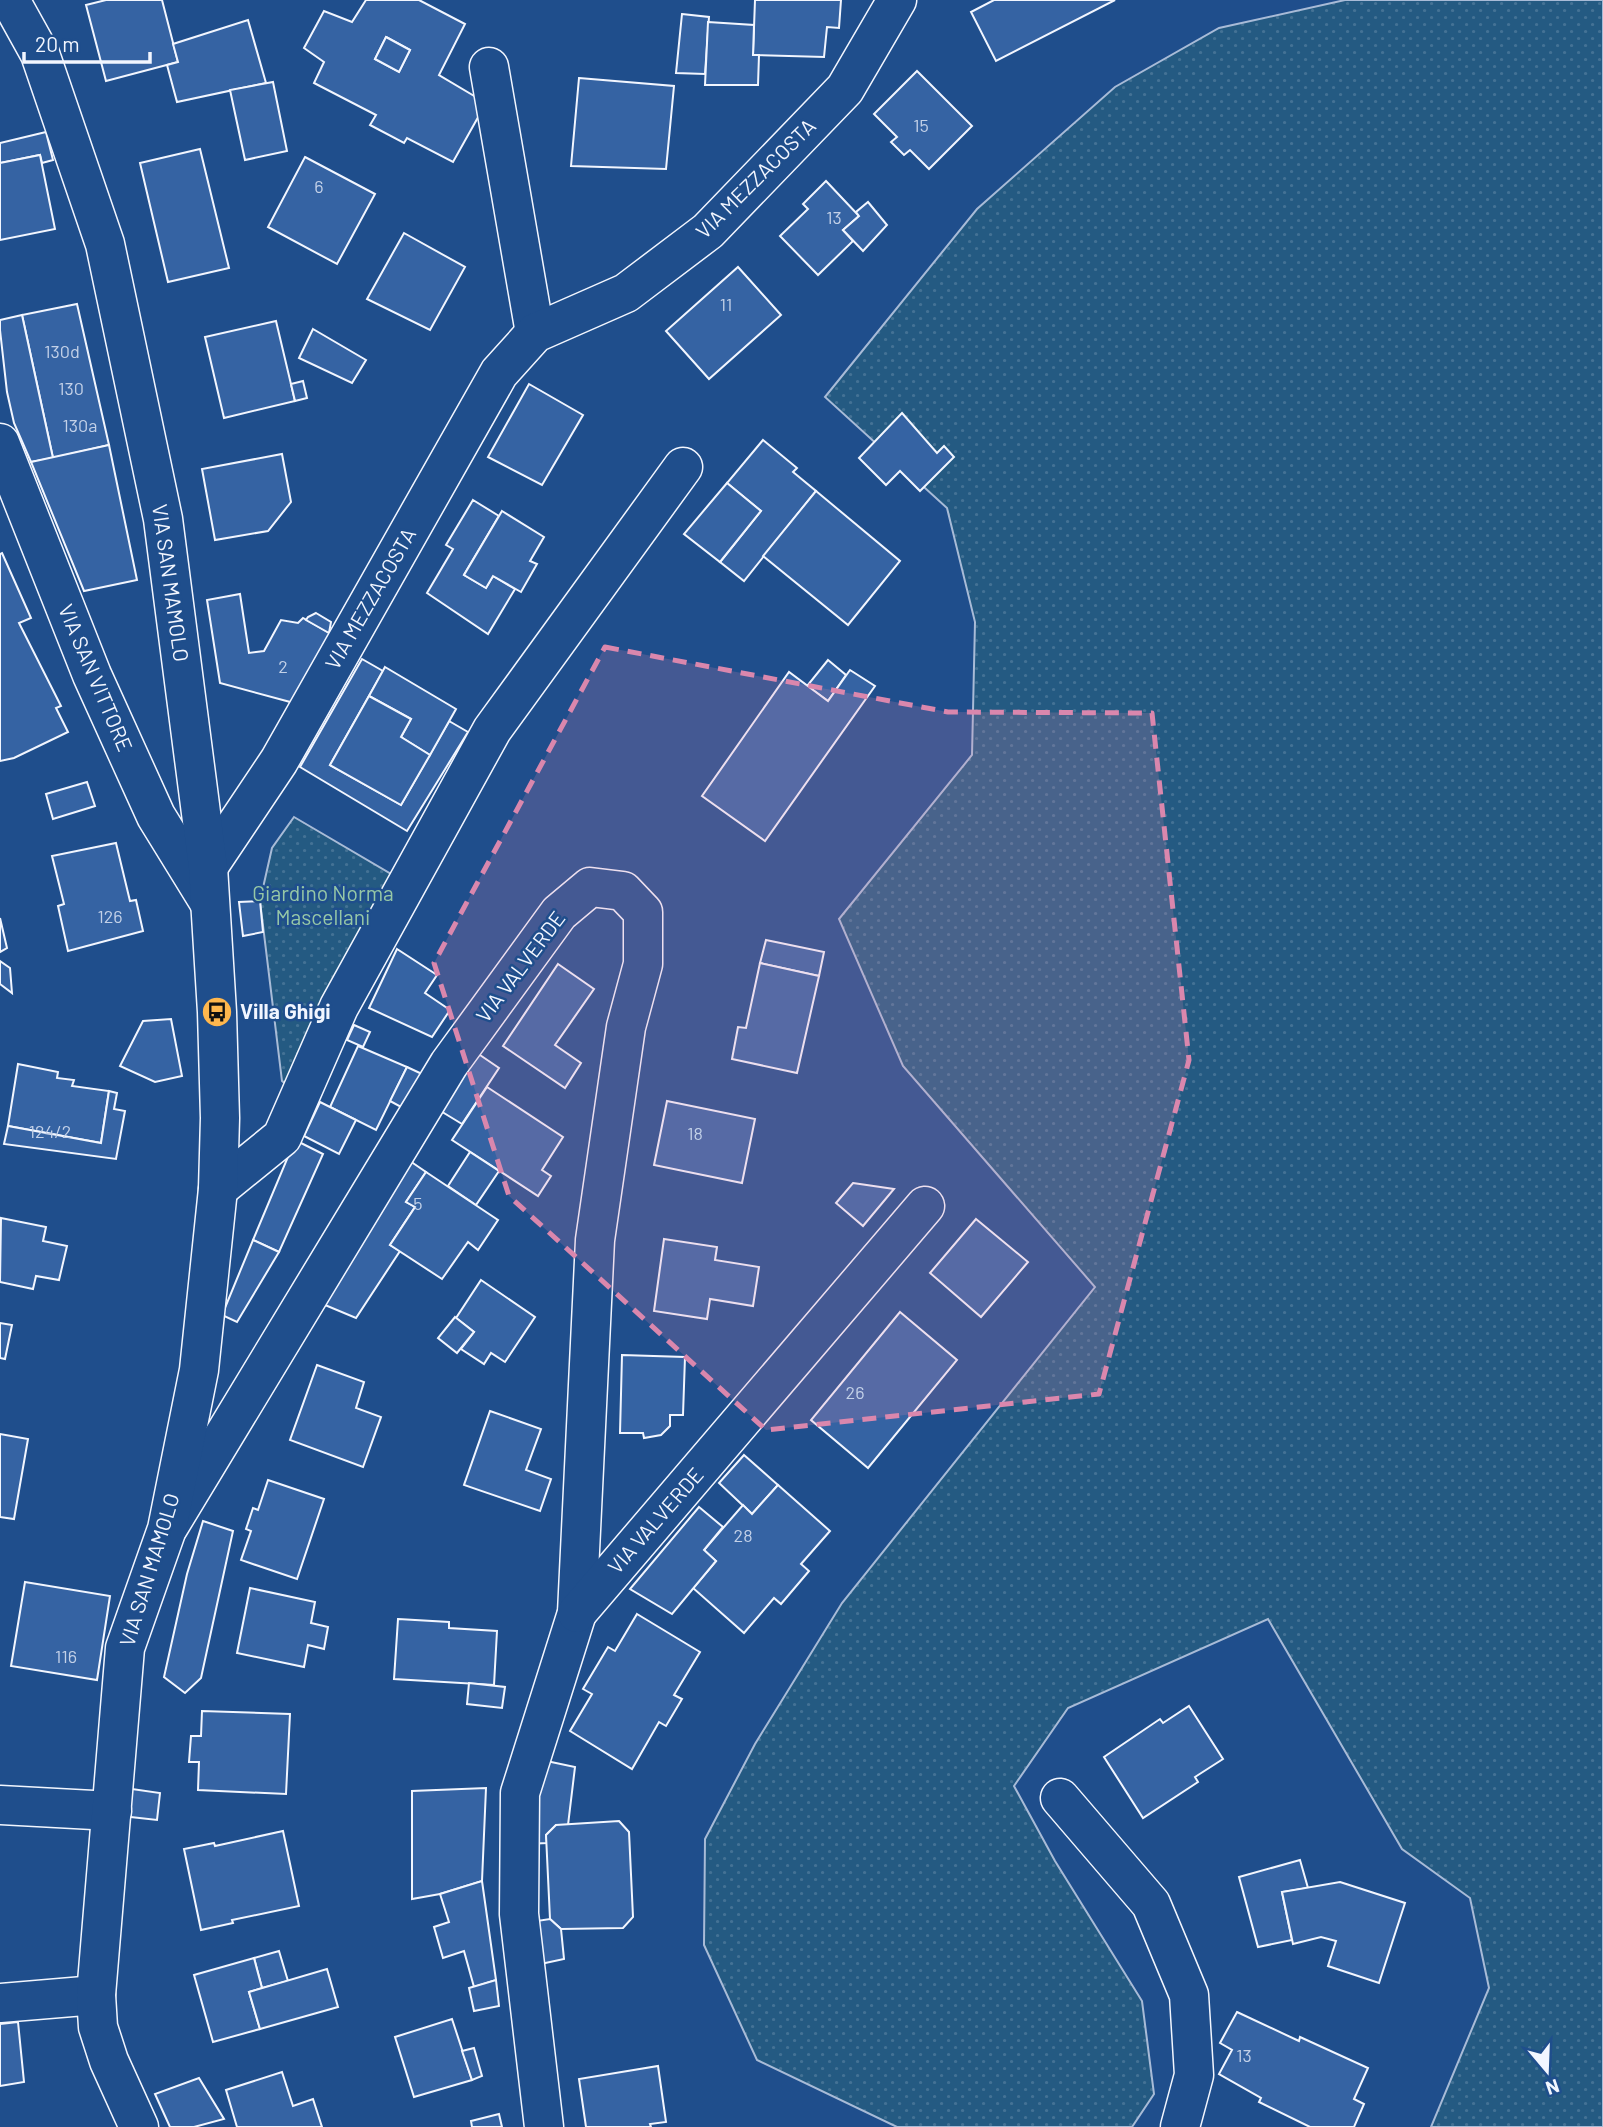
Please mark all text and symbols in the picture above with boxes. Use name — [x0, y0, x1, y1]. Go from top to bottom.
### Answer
scale bar — [24, 21, 150, 65]
text: 20 m — [35, 31, 80, 56]
street label: VIA MEZZACOSTA — [690, 113, 820, 243]
house number: 15 — [913, 114, 929, 136]
house number: 6 — [314, 175, 324, 197]
house number: 13 — [826, 206, 842, 228]
house number: 11 — [720, 293, 732, 315]
house number: 130d — [44, 340, 80, 362]
house number: 130 — [58, 377, 84, 399]
house number: 130a — [63, 414, 97, 436]
street label: VIA SAN MAMOLO — [148, 502, 195, 663]
street label: VIA MEZZACOSTA — [319, 523, 420, 673]
street label: VIA SAN VITTORE — [54, 600, 139, 755]
house number: 2 — [278, 655, 288, 677]
park label: Giardino Norma Mascellani — [252, 880, 394, 929]
house number: 126 — [97, 905, 123, 927]
street label: VIA VALVERDE — [470, 906, 570, 1027]
bus stop icon: Villa Ghigi — [200, 995, 234, 1029]
place label: Villa Ghigi — [240, 998, 331, 1023]
house number: 124/2 — [29, 1120, 71, 1142]
house number: 18 — [687, 1122, 703, 1144]
house number: 5 — [413, 1192, 423, 1214]
house number: 26 — [846, 1381, 864, 1403]
street label: VIA VALVERDE — [602, 1462, 708, 1578]
street label: VIA SAN MAMOLO — [113, 1490, 184, 1649]
house number: 28 — [733, 1524, 753, 1546]
house number: 116 — [55, 1645, 77, 1667]
north arrow — [1512, 2036, 1582, 2106]
house number: 13 — [1236, 2044, 1252, 2066]
text: N — [1543, 2075, 1562, 2100]

